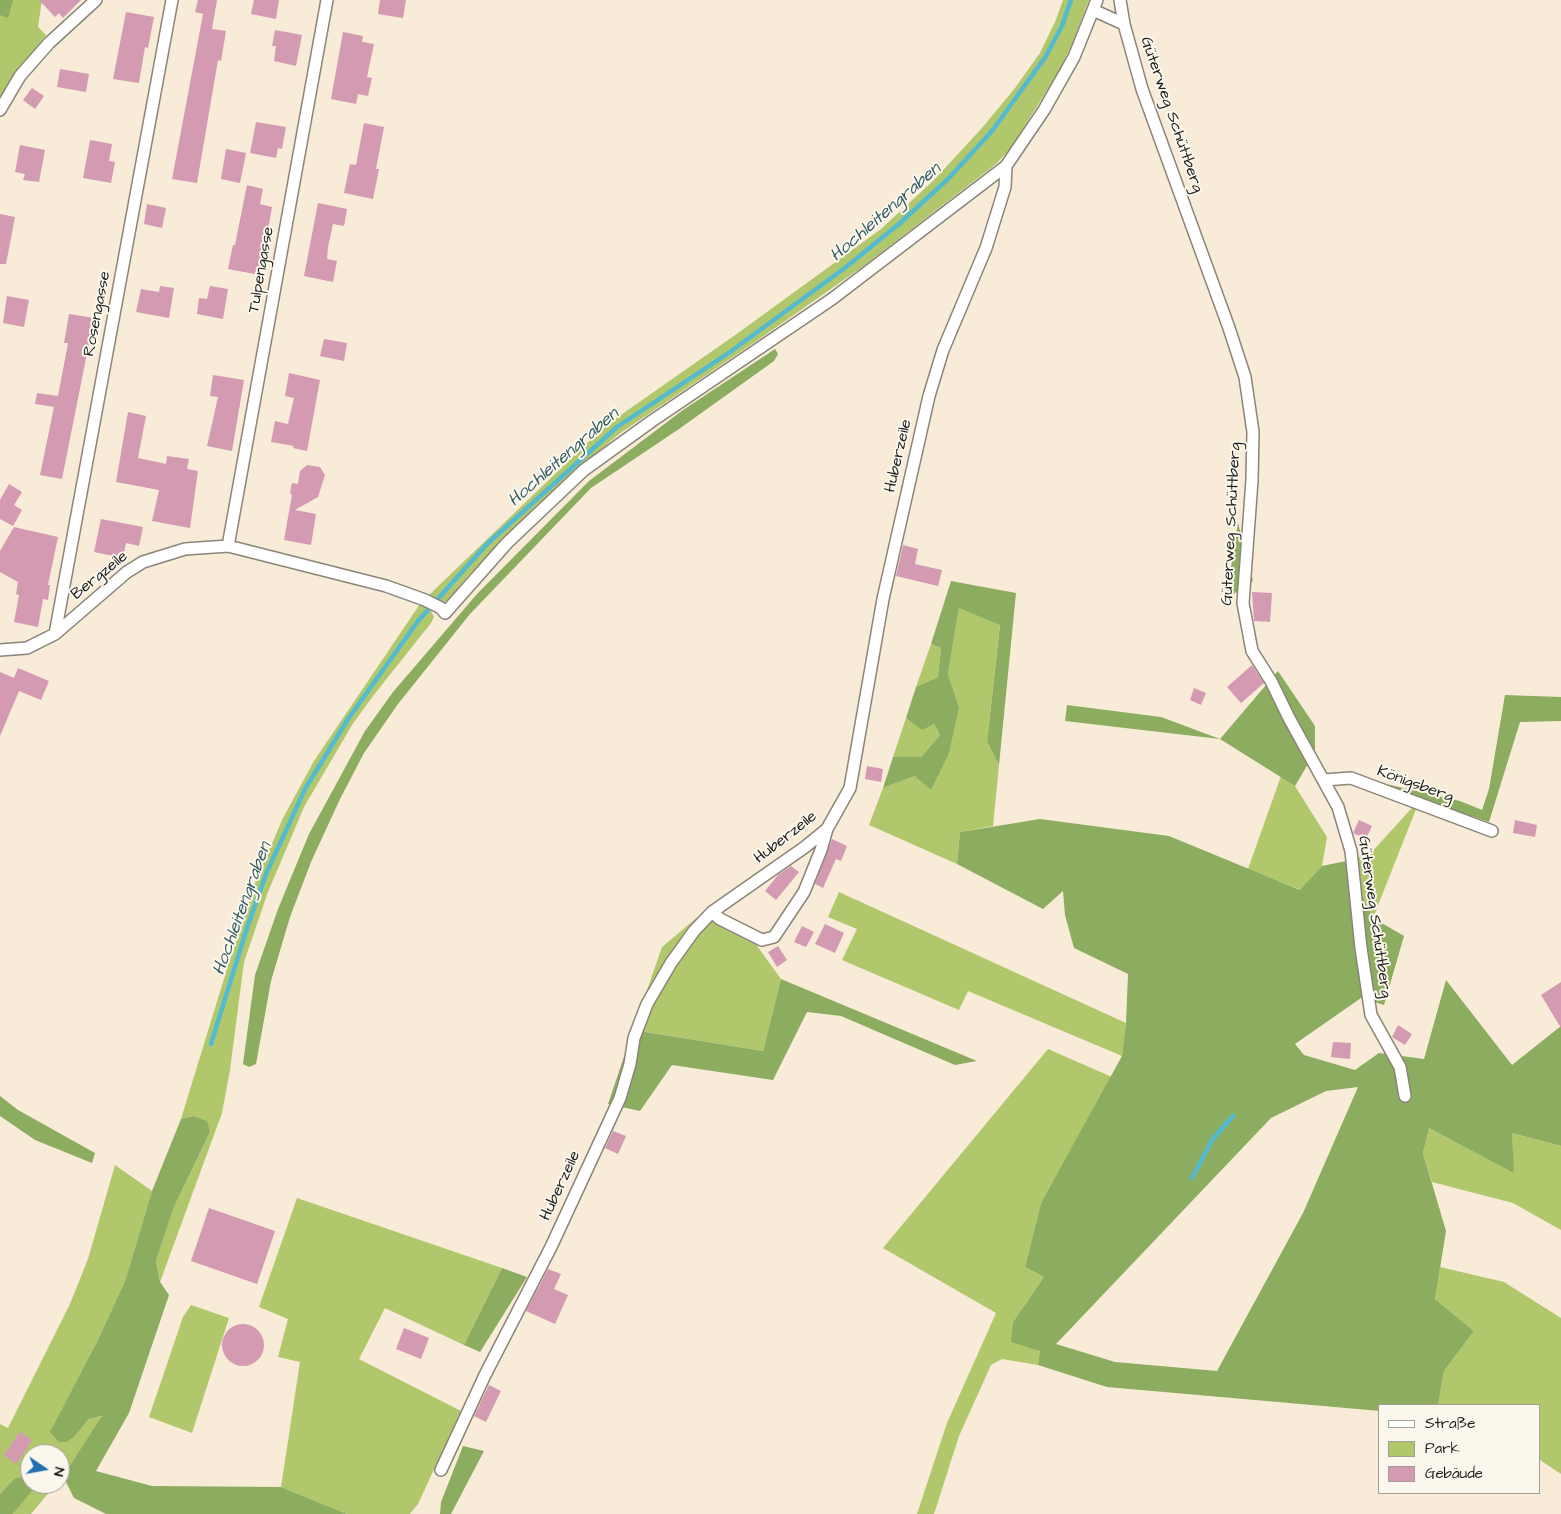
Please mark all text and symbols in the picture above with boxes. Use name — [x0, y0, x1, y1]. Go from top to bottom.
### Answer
street label: Güterweg Schüttberg — [1135, 35, 1207, 195]
water label: Hochleitengraben — [826, 159, 946, 267]
street label: Tulpengasse — [245, 225, 279, 315]
street label: Rosengasse — [80, 270, 116, 358]
water label: Hochleitengraben — [504, 404, 624, 512]
street label: Huberzeile — [881, 418, 917, 494]
street label: Güterweg Schüttberg — [1218, 442, 1246, 606]
street label: Bergzeile — [68, 547, 132, 605]
street label: Königsberg — [1374, 762, 1456, 808]
street label: Huberzeile — [751, 808, 821, 868]
street label: Güterweg Schüttberg — [1353, 835, 1395, 999]
water label: Hochleitengraben — [209, 840, 277, 978]
street label: Huberzeile — [537, 1148, 585, 1224]
legend — [1378, 1404, 1541, 1494]
text: Straße — [1425, 1413, 1475, 1434]
text: Park — [1425, 1438, 1460, 1459]
north arrow — [20, 1444, 70, 1494]
text: Gebäude — [1425, 1463, 1483, 1484]
text: N — [48, 1466, 69, 1478]

